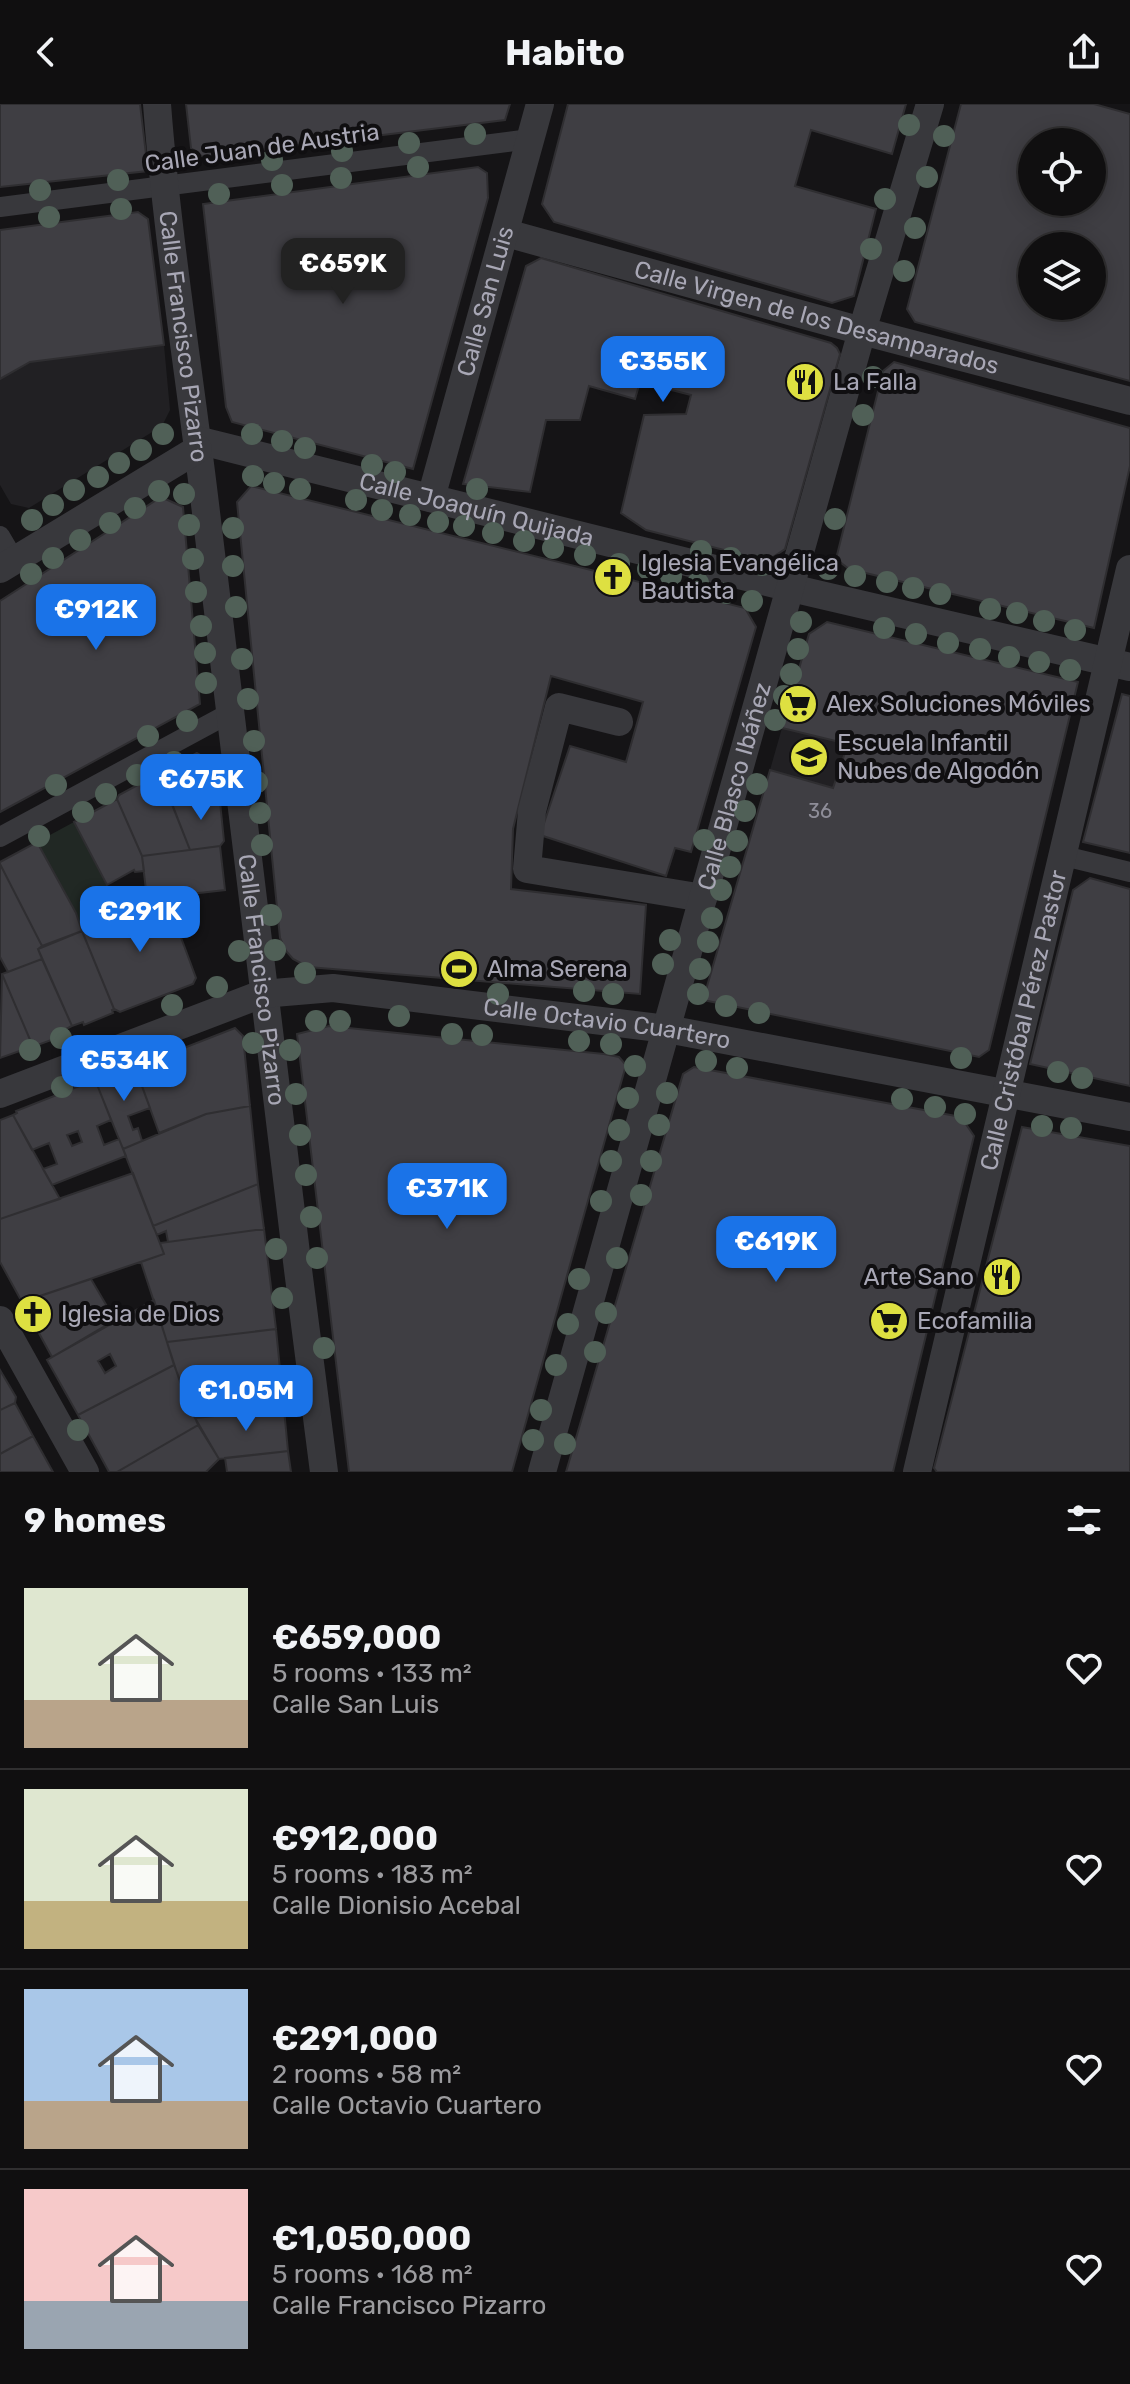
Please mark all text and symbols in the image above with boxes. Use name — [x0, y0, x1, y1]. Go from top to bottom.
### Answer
icon: back — [24, 30, 68, 74]
icon: share — [1062, 30, 1106, 74]
text: Habito — [505, 31, 625, 74]
street label: Calle Juan de Austria — [143, 118, 381, 178]
map controls — [1018, 128, 1106, 320]
button: locate — [1018, 128, 1106, 216]
street label: Calle Francisco Pizarro — [153, 209, 214, 464]
street label: Calle San Luis — [451, 223, 519, 380]
button: layers — [1018, 232, 1106, 320]
pin: €659K — [287, 238, 399, 306]
text: €659K — [299, 248, 387, 279]
street label: Calle Virgen de los Desamparados — [631, 255, 1002, 380]
pin: €355K — [607, 336, 719, 404]
text: €355K — [619, 346, 707, 377]
restaurant icon: La Falla — [784, 361, 826, 403]
place label: La Falla — [833, 368, 917, 396]
street label: Calle Joaquín Quijada — [356, 467, 597, 552]
place label: Iglesia Evangélica Bautista — [641, 549, 839, 605]
church icon: Iglesia Evangélica Bautista — [592, 556, 634, 598]
pin: €912K — [40, 584, 152, 652]
text: €912K — [54, 594, 138, 625]
street label: Calle Blasco Ibáñez — [692, 679, 777, 894]
supermarket icon: Alex Soluciones Móviles — [777, 683, 819, 725]
place label: Alex Soluciones Móviles — [826, 690, 1091, 718]
place label: Escuela Infantil Nubes de Algodón — [837, 729, 1040, 785]
school or university icon: Escuela Infantil Nubes de Algodón — [788, 736, 830, 778]
pin: €675K — [145, 754, 257, 822]
text: €675K — [158, 764, 244, 795]
house number: 36 — [808, 799, 832, 823]
street label: Calle Francisco Pizarro — [232, 852, 291, 1107]
street label: Calle Cristóbal Pérez Pastor — [975, 867, 1073, 1173]
pin: €291K — [84, 886, 196, 954]
text: €291K — [98, 896, 182, 927]
sports icon: Alma Serena — [438, 948, 480, 990]
place label: Alma Serena — [487, 955, 628, 983]
street label: Calle Octavio Cuartero — [482, 993, 733, 1055]
pin: €534K — [68, 1035, 180, 1103]
text: €534K — [79, 1045, 169, 1076]
pin: €371K — [391, 1163, 503, 1231]
text: €371K — [406, 1173, 488, 1204]
pin: €619K — [720, 1216, 832, 1284]
text: €619K — [734, 1226, 818, 1257]
restaurant icon: Arte Sano — [981, 1256, 1023, 1298]
place label: Arte Sano — [864, 1263, 974, 1291]
church icon: Iglesia de Dios — [12, 1293, 54, 1335]
place label: Iglesia de Dios — [61, 1300, 220, 1328]
supermarket icon: Ecofamilia — [868, 1300, 910, 1342]
place label: Ecofamilia — [917, 1307, 1033, 1335]
pin: €1.05M — [181, 1365, 311, 1433]
text: €1.05M — [198, 1375, 294, 1406]
icon: filters — [1062, 1498, 1106, 1542]
text: 9 homes — [24, 1500, 166, 1541]
text: €659,000 — [272, 1617, 441, 1658]
icon: home — [88, 1620, 184, 1716]
icon: heart — [1062, 1646, 1106, 1690]
text: 5 rooms · 133 m² — [272, 1658, 472, 1689]
text: Calle San Luis — [272, 1689, 439, 1720]
text: €912,000 — [272, 1818, 438, 1859]
icon: home — [88, 1821, 184, 1917]
icon: heart — [1062, 1847, 1106, 1891]
text: 5 rooms · 183 m² — [272, 1859, 473, 1890]
text: Calle Dionisio Acebal — [272, 1890, 521, 1921]
text: €291,000 — [272, 2018, 438, 2059]
icon: home — [88, 2021, 184, 2117]
icon: heart — [1062, 2047, 1106, 2091]
text: 2 rooms · 58 m² — [272, 2059, 461, 2090]
text: Calle Octavio Cuartero — [272, 2090, 542, 2121]
text: €1,050,000 — [272, 2218, 471, 2259]
icon: home — [88, 2221, 184, 2317]
icon: heart — [1062, 2247, 1106, 2291]
text: 5 rooms · 168 m² — [272, 2259, 473, 2290]
text: Calle Francisco Pizarro — [272, 2290, 546, 2321]

